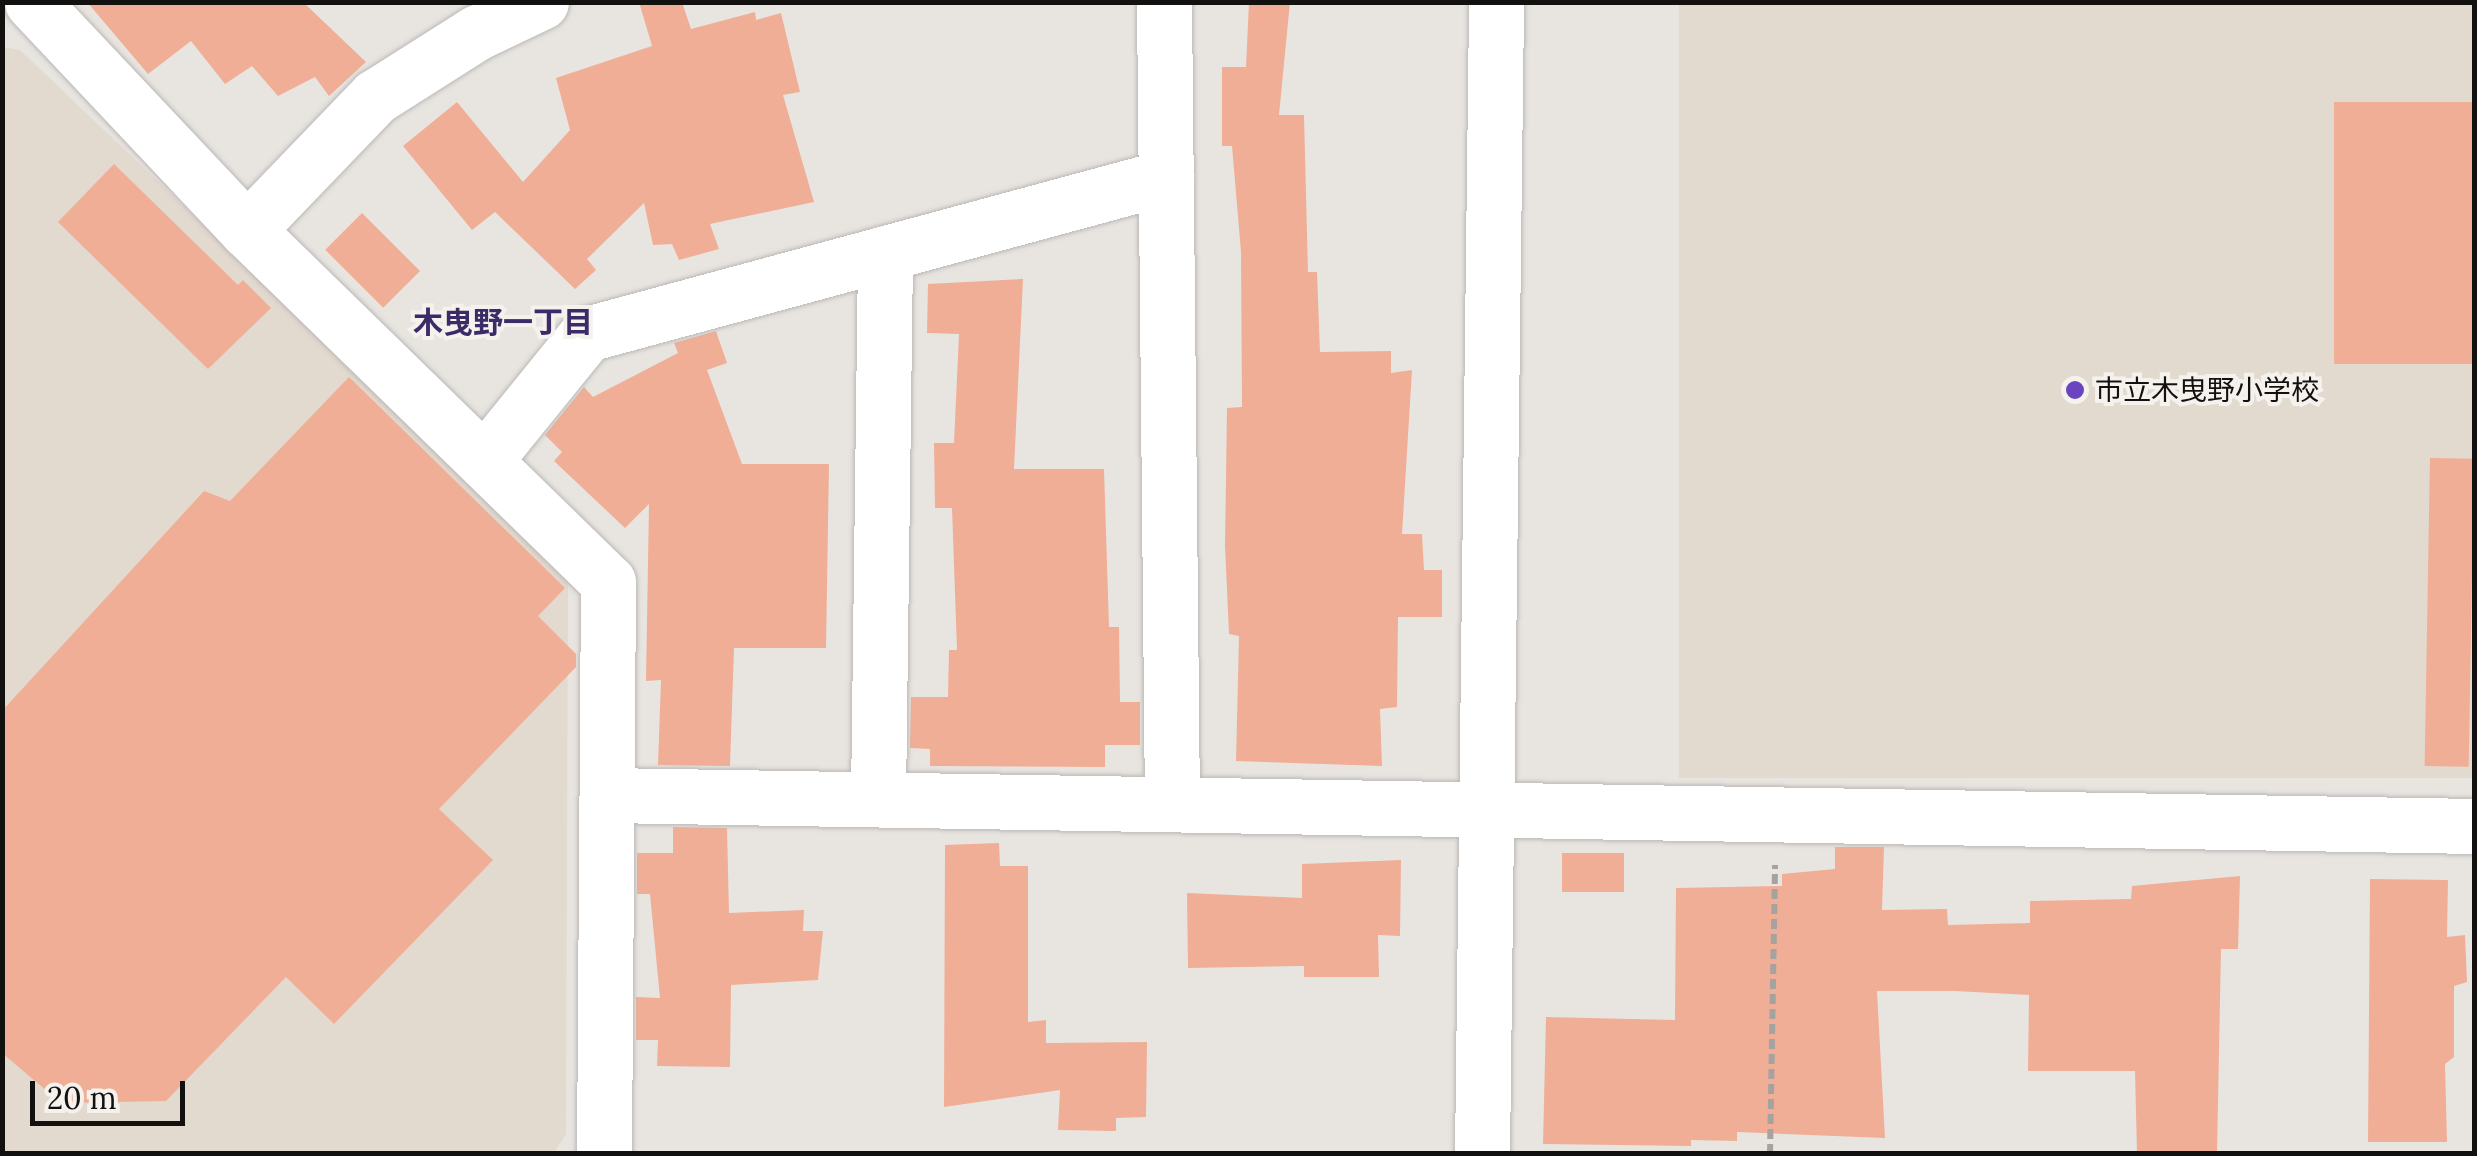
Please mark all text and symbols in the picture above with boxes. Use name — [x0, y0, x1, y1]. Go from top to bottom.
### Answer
district label: 木曳野一丁目 — [413, 304, 593, 340]
place label: 市立木曳野小学校 — [2095, 373, 2319, 407]
marker: 市立木曳野小学校 — [2064, 379, 2086, 401]
scale bar — [35, 1061, 190, 1123]
text: 20 m — [47, 1079, 116, 1117]

